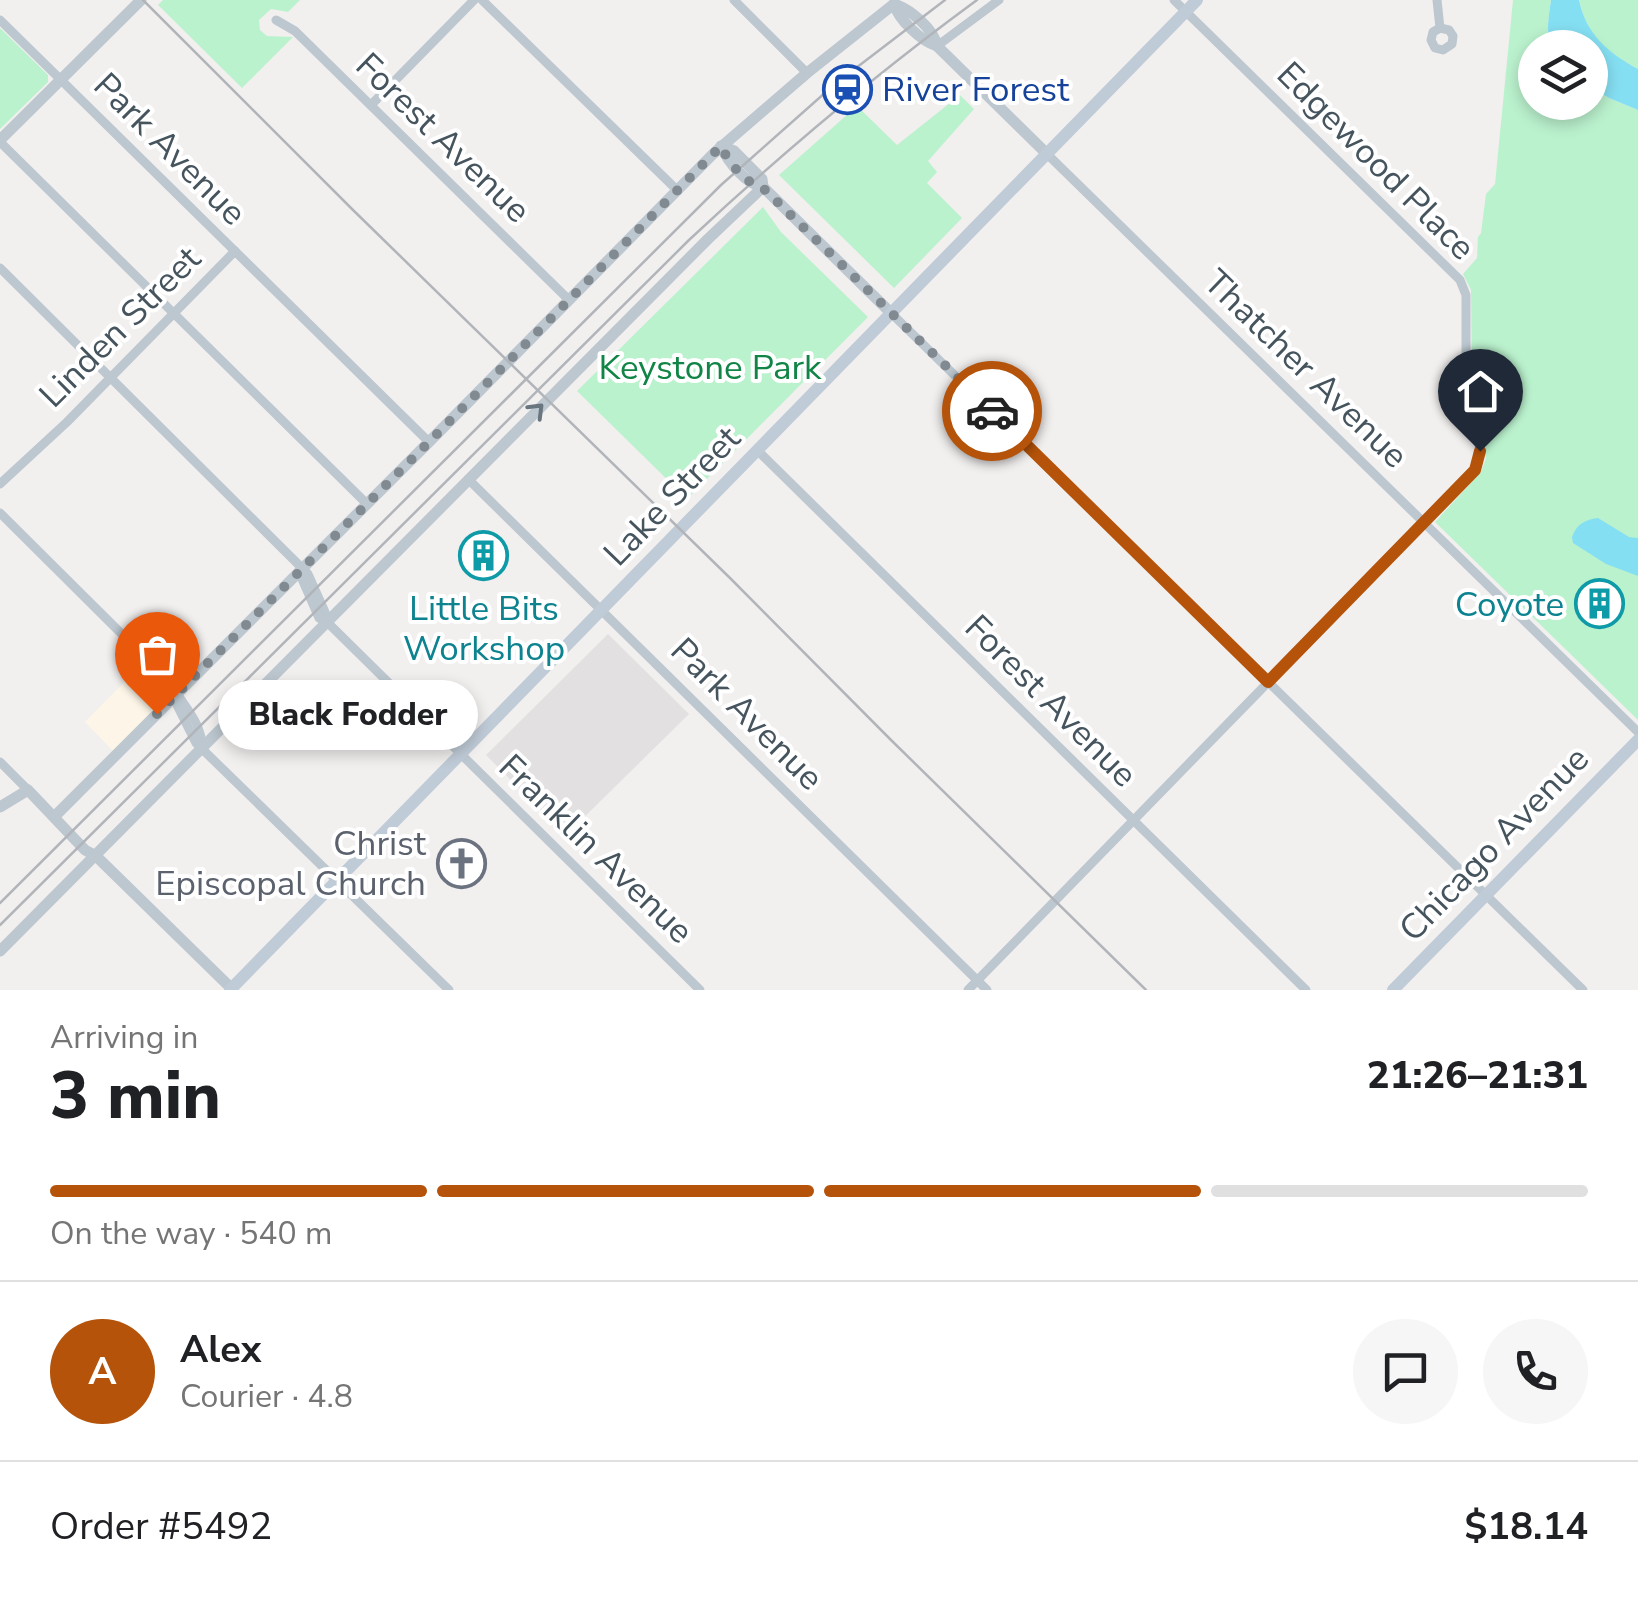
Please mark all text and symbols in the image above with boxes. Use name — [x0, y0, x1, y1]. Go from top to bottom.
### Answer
map controls — [1518, 30, 1608, 120]
button: layers — [1518, 30, 1608, 120]
street label: Forest Avenue — [345, 43, 541, 233]
street label: Edgewood Place — [1267, 52, 1485, 270]
street label: Park Avenue — [83, 62, 257, 236]
station icon: River Forest — [821, 63, 873, 115]
place label: River Forest — [882, 66, 1070, 113]
street label: Linden Street — [29, 235, 212, 418]
street label: Thatcher Avenue — [1194, 259, 1418, 479]
park label: Keystone Park — [598, 344, 822, 391]
pin — [1438, 349, 1523, 452]
courier — [942, 361, 1042, 461]
icon: home — [1453, 364, 1508, 419]
icon: car — [965, 384, 1020, 439]
one-way arrow — [525, 404, 543, 422]
street label: Lake Street — [593, 415, 751, 576]
building icon: Little Bits Workshop — [458, 530, 510, 582]
building icon: Coyote — [1573, 578, 1625, 630]
place label: Coyote — [1455, 581, 1564, 628]
place label: Little Bits Workshop — [403, 585, 565, 672]
street label: Forest Avenue — [955, 605, 1147, 797]
pin — [115, 612, 200, 715]
icon: bag — [130, 627, 185, 682]
street label: Park Avenue — [660, 627, 834, 801]
callout: Black Fodder — [217, 679, 477, 749]
text: Black Fodder — [248, 693, 448, 736]
street label: Chicago Avenue — [1389, 736, 1599, 952]
street label: Franklin Avenue — [488, 744, 704, 954]
place label: Christ Episcopal Church — [155, 820, 427, 907]
church icon: Christ Episcopal Church — [435, 837, 487, 889]
text: Arriving in — [50, 1016, 198, 1059]
text: 21:26–21:31 — [1367, 1050, 1588, 1101]
text: 3 min — [50, 1052, 221, 1141]
text: On the way · 540 m — [50, 1212, 332, 1255]
button: chat — [1353, 1319, 1458, 1424]
button: phone — [1483, 1319, 1588, 1424]
text: Alex — [180, 1324, 261, 1375]
text: A — [88, 1346, 117, 1397]
text: Courier · 4.8 — [180, 1375, 353, 1418]
text: Order #5492 — [50, 1501, 272, 1552]
text: $18.14 — [1465, 1501, 1588, 1552]

